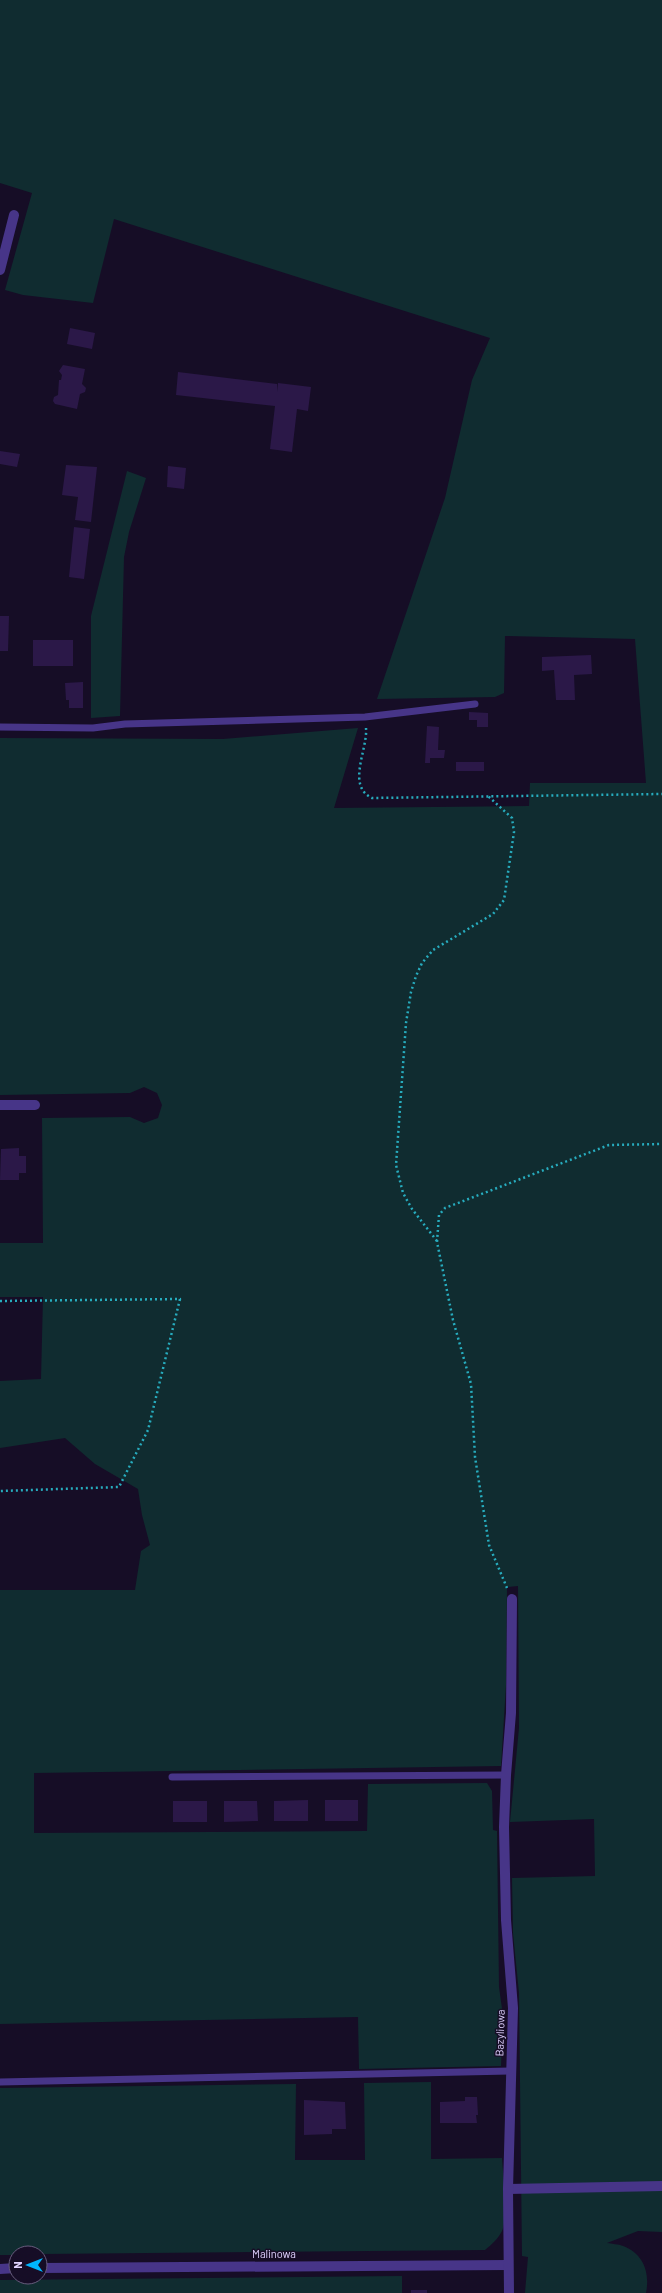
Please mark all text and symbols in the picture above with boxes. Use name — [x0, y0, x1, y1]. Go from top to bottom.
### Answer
street label: Bazyliowa — [492, 2009, 507, 2057]
north arrow — [8, 2245, 48, 2285]
street label: Malinowa — [252, 2247, 296, 2260]
text: N — [11, 2261, 24, 2269]

